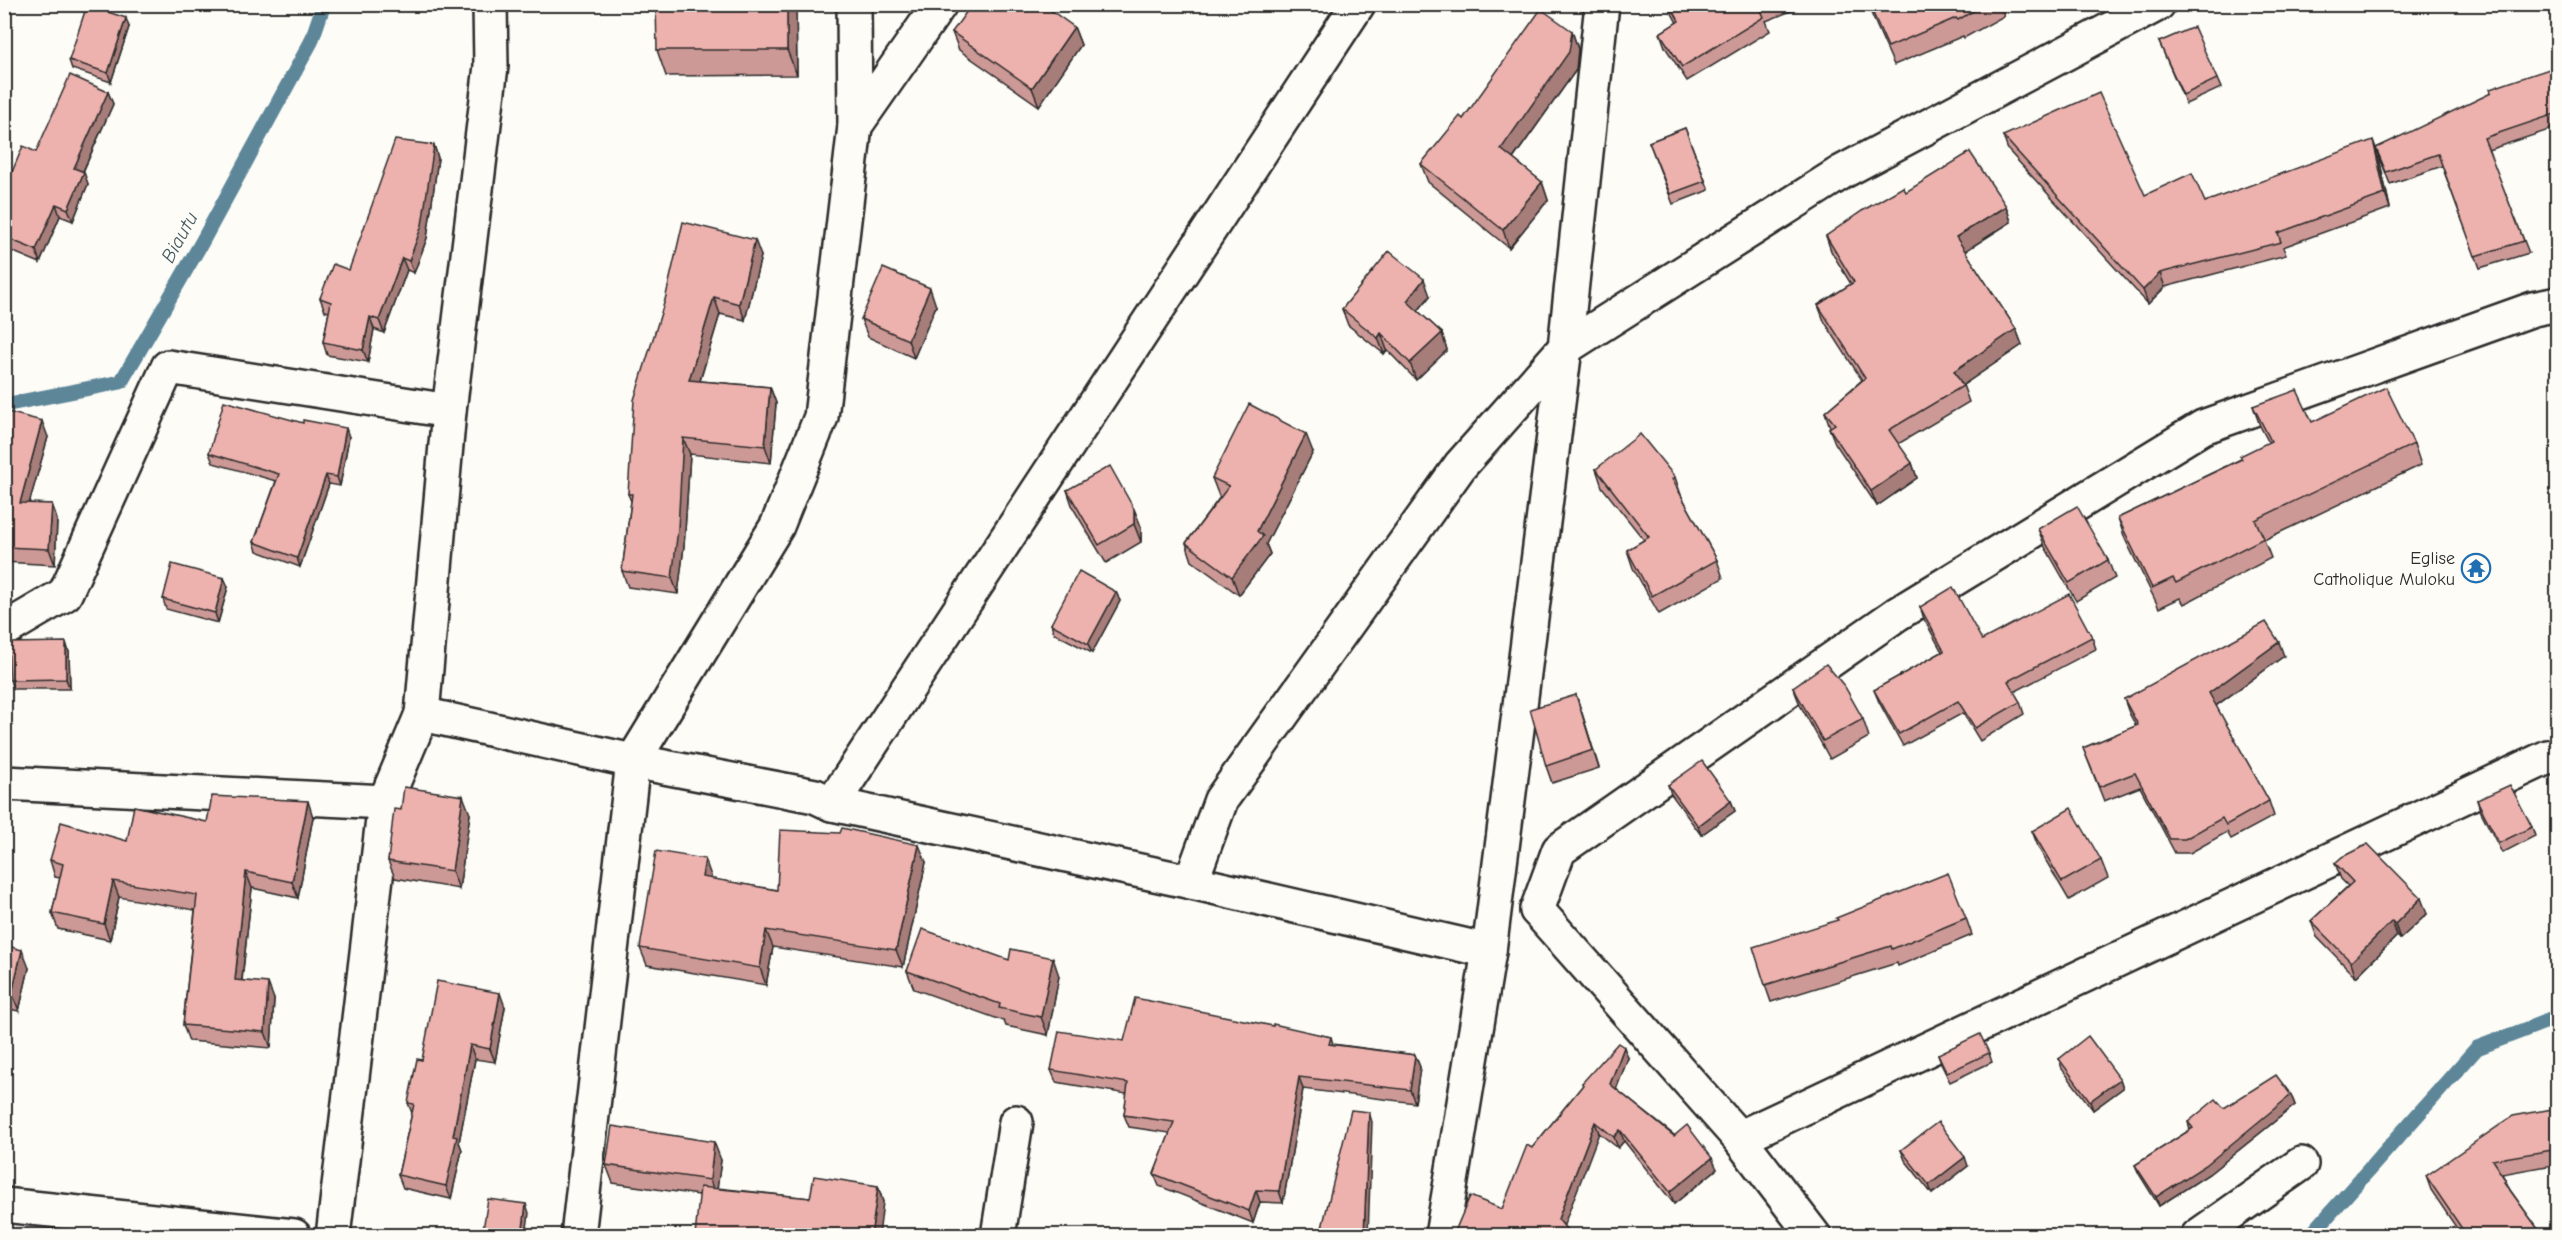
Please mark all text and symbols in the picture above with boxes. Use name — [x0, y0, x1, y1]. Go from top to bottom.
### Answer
water label: Biautu — [156, 208, 203, 267]
place label: Eglise Catholique Muloku — [2313, 548, 2455, 590]
temple icon: Eglise Catholique Muloku — [2460, 552, 2492, 584]

